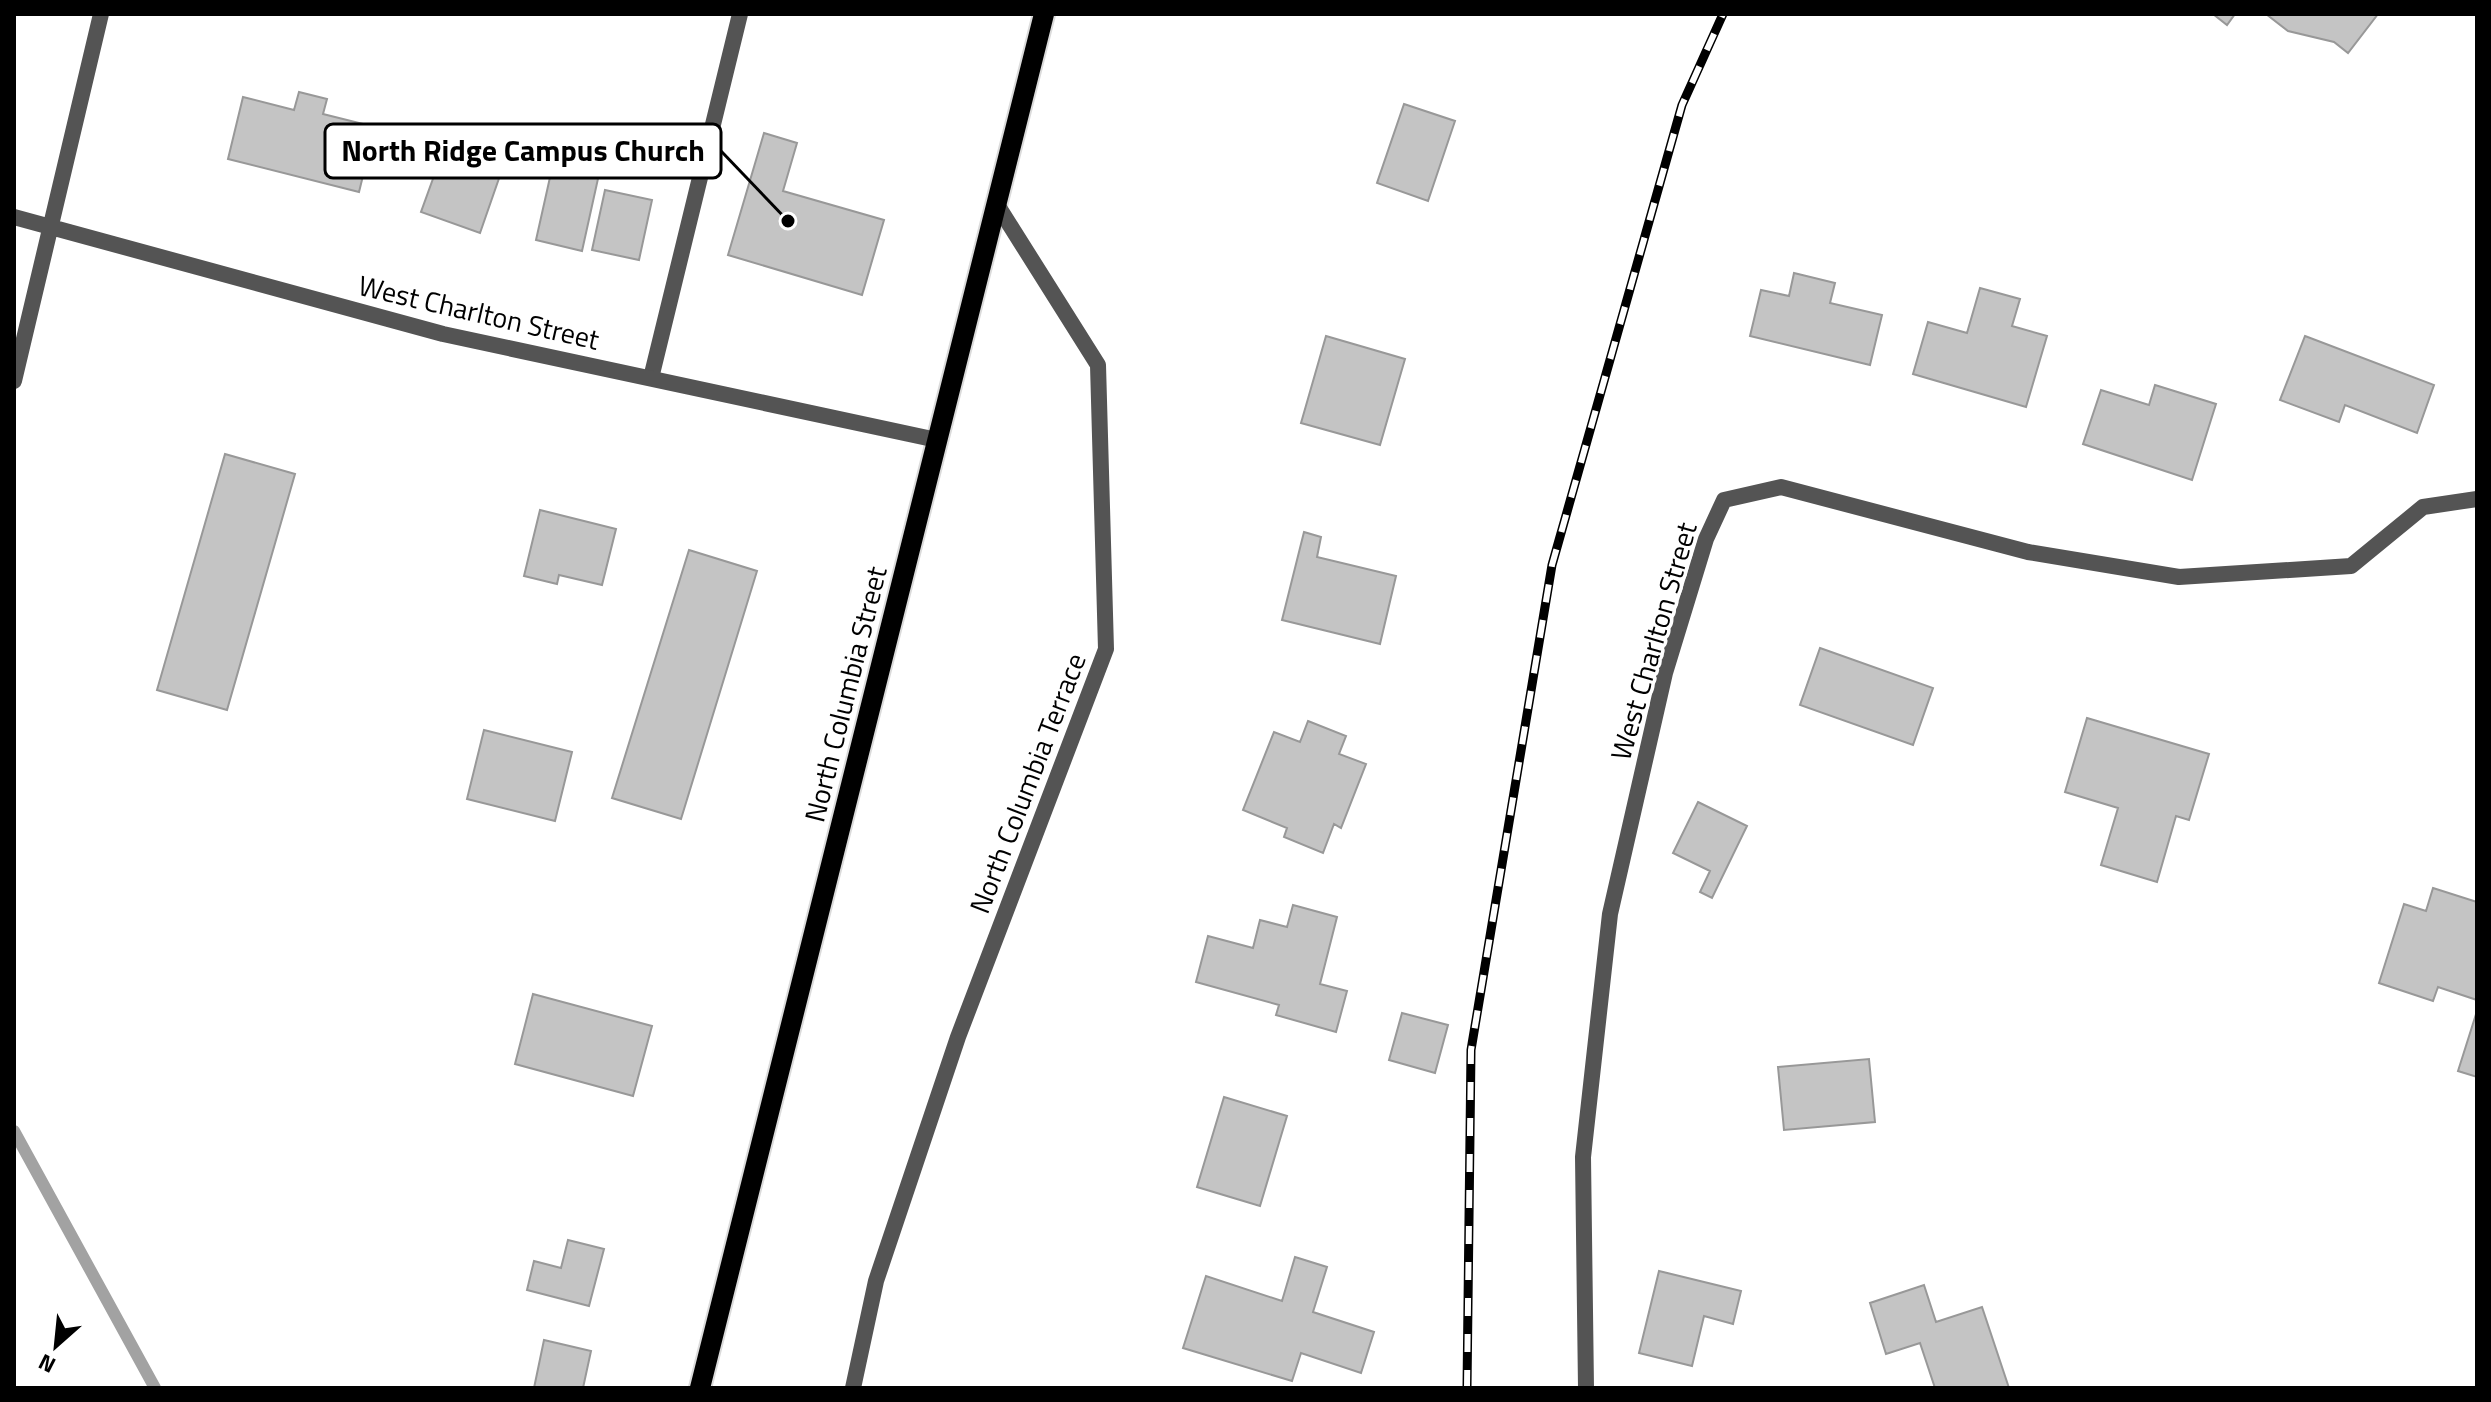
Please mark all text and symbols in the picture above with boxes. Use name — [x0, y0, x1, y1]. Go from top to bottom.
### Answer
callout: North Ridge Campus Church — [325, 124, 721, 178]
text: North Ridge Campus Church — [341, 127, 705, 173]
street label: West Charlton Street — [354, 263, 604, 361]
street label: West Charlton Street — [1598, 517, 1708, 765]
street label: North Columbia Street — [792, 562, 898, 826]
street label: North Columbia Terrace — [958, 647, 1096, 919]
north arrow — [16, 1306, 96, 1386]
text: N — [32, 1345, 61, 1382]

